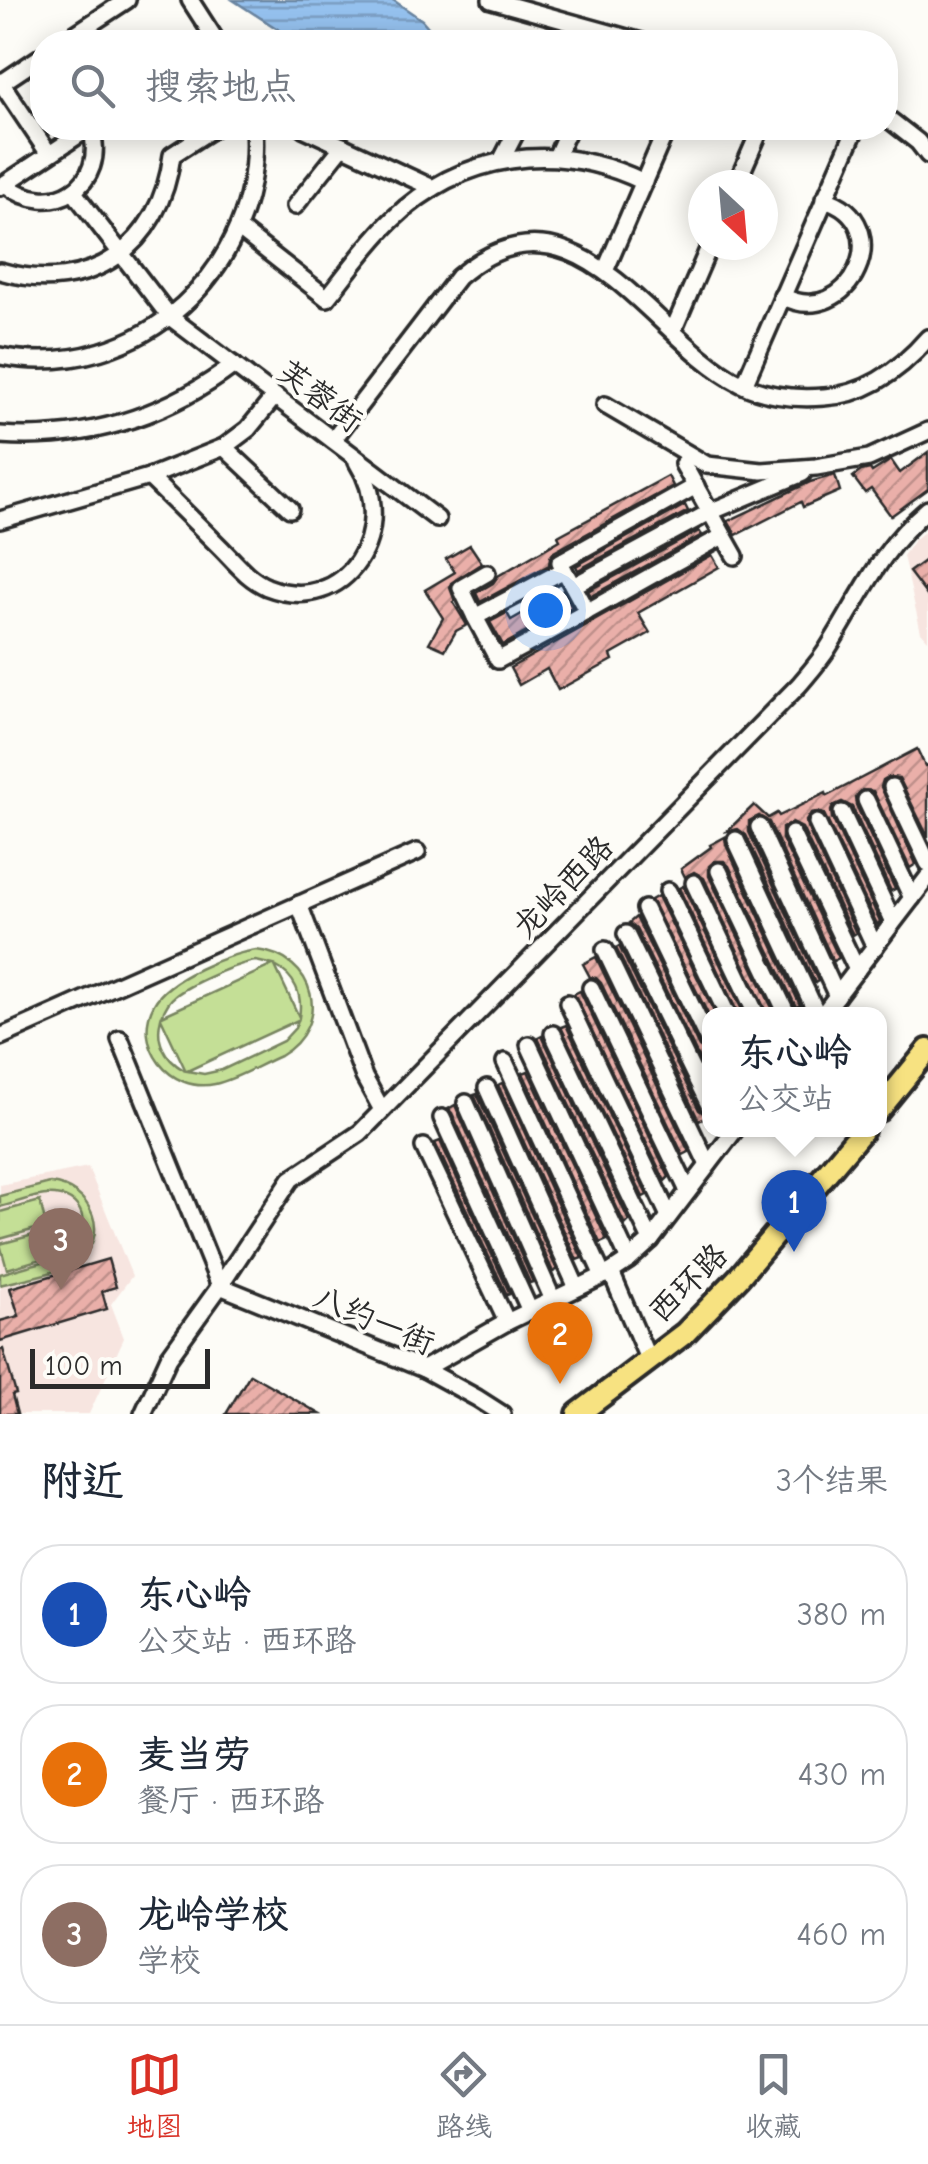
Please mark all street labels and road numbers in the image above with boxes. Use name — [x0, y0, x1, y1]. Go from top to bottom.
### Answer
street label: 芙蓉街 — [271, 352, 369, 440]
street label: 龙岭西路 — [505, 828, 621, 946]
street label: 西环路 — [641, 1236, 735, 1330]
street label: 八约一街 — [308, 1278, 440, 1362]

